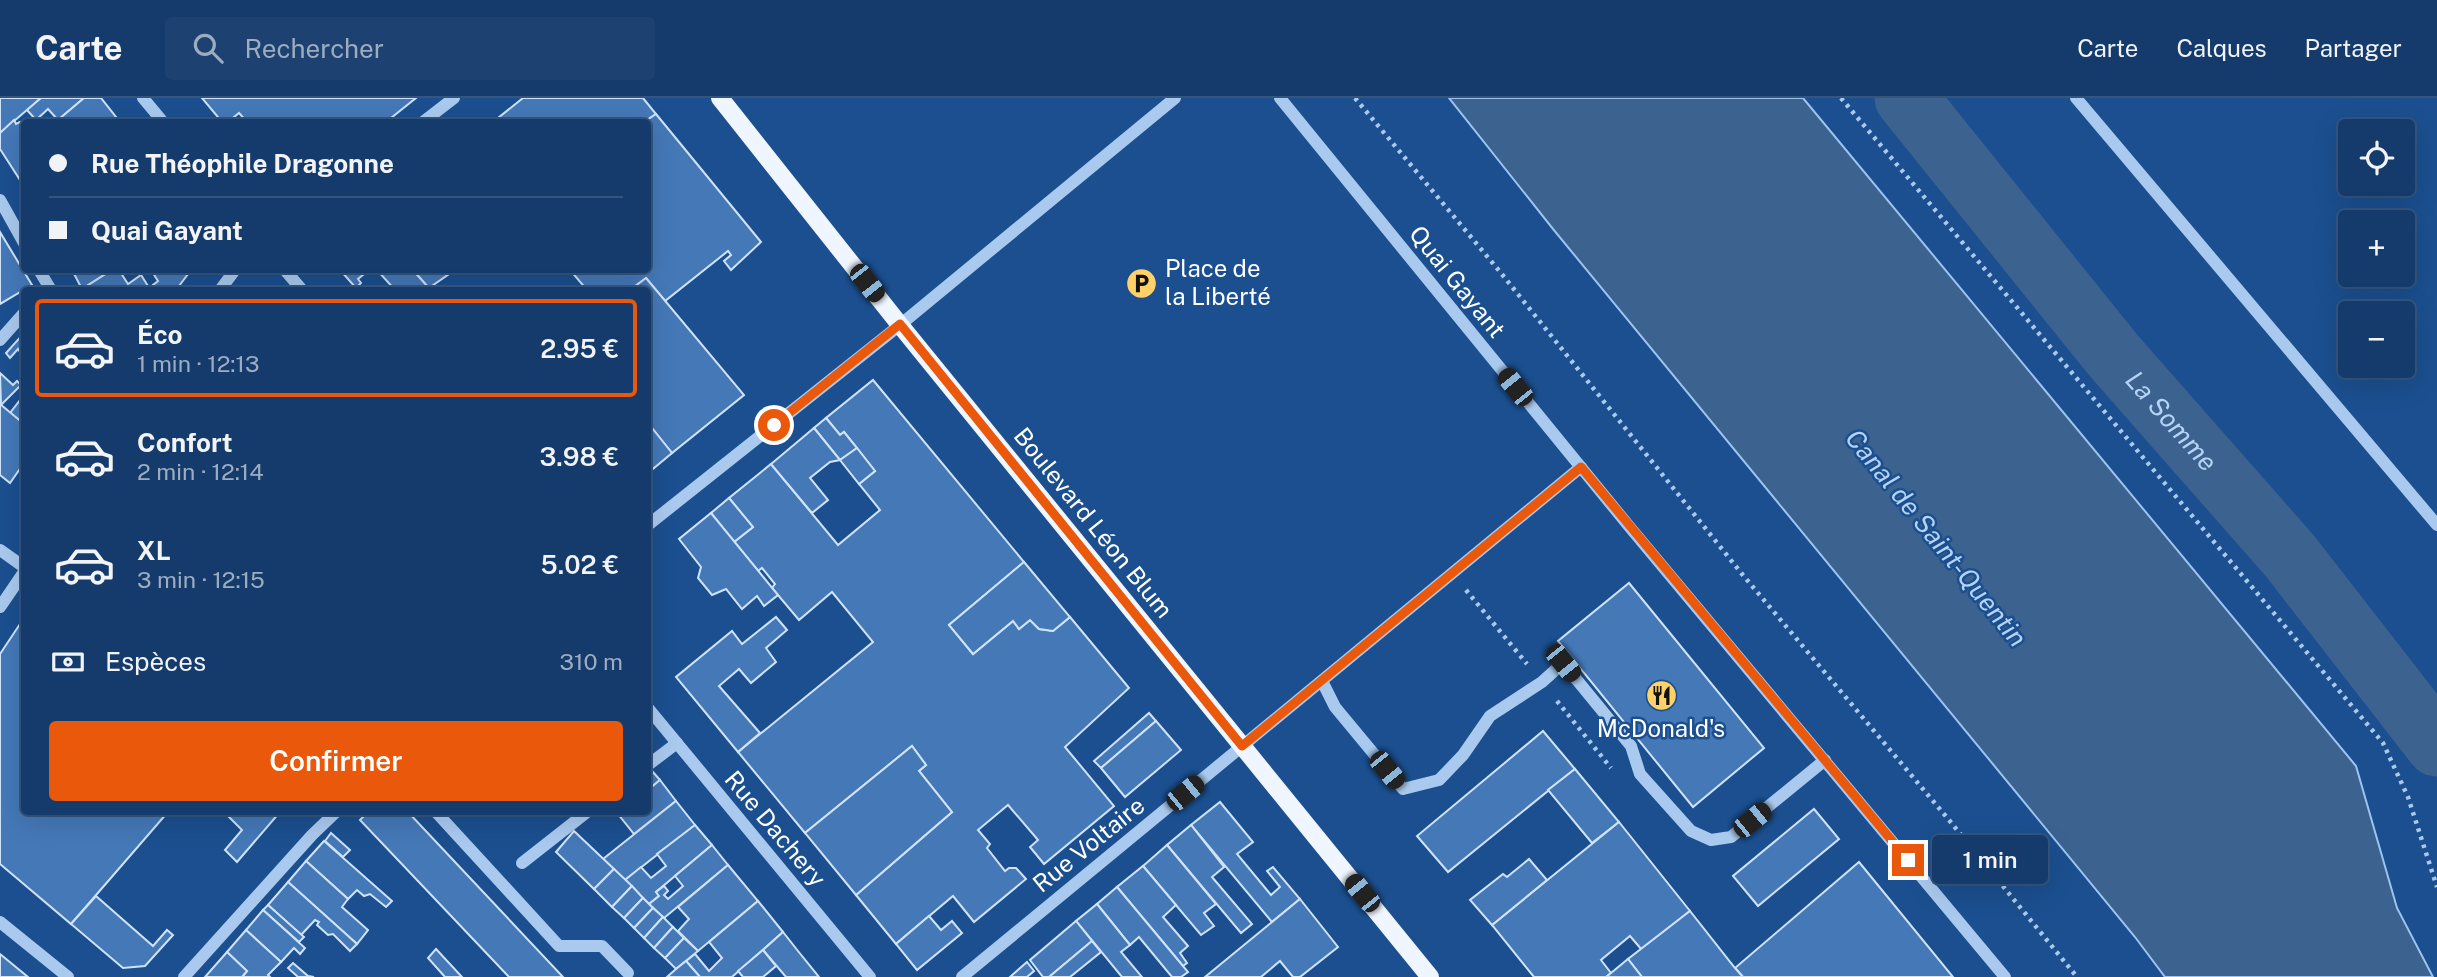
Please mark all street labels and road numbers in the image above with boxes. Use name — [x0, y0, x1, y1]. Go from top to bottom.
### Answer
street label: Quai Gayant — [1404, 220, 1511, 343]
street label: Boulevard Léon Blum — [1009, 422, 1179, 623]
street label: Rue Dachery — [719, 765, 832, 892]
street label: Rue Voltaire — [1027, 791, 1150, 898]

